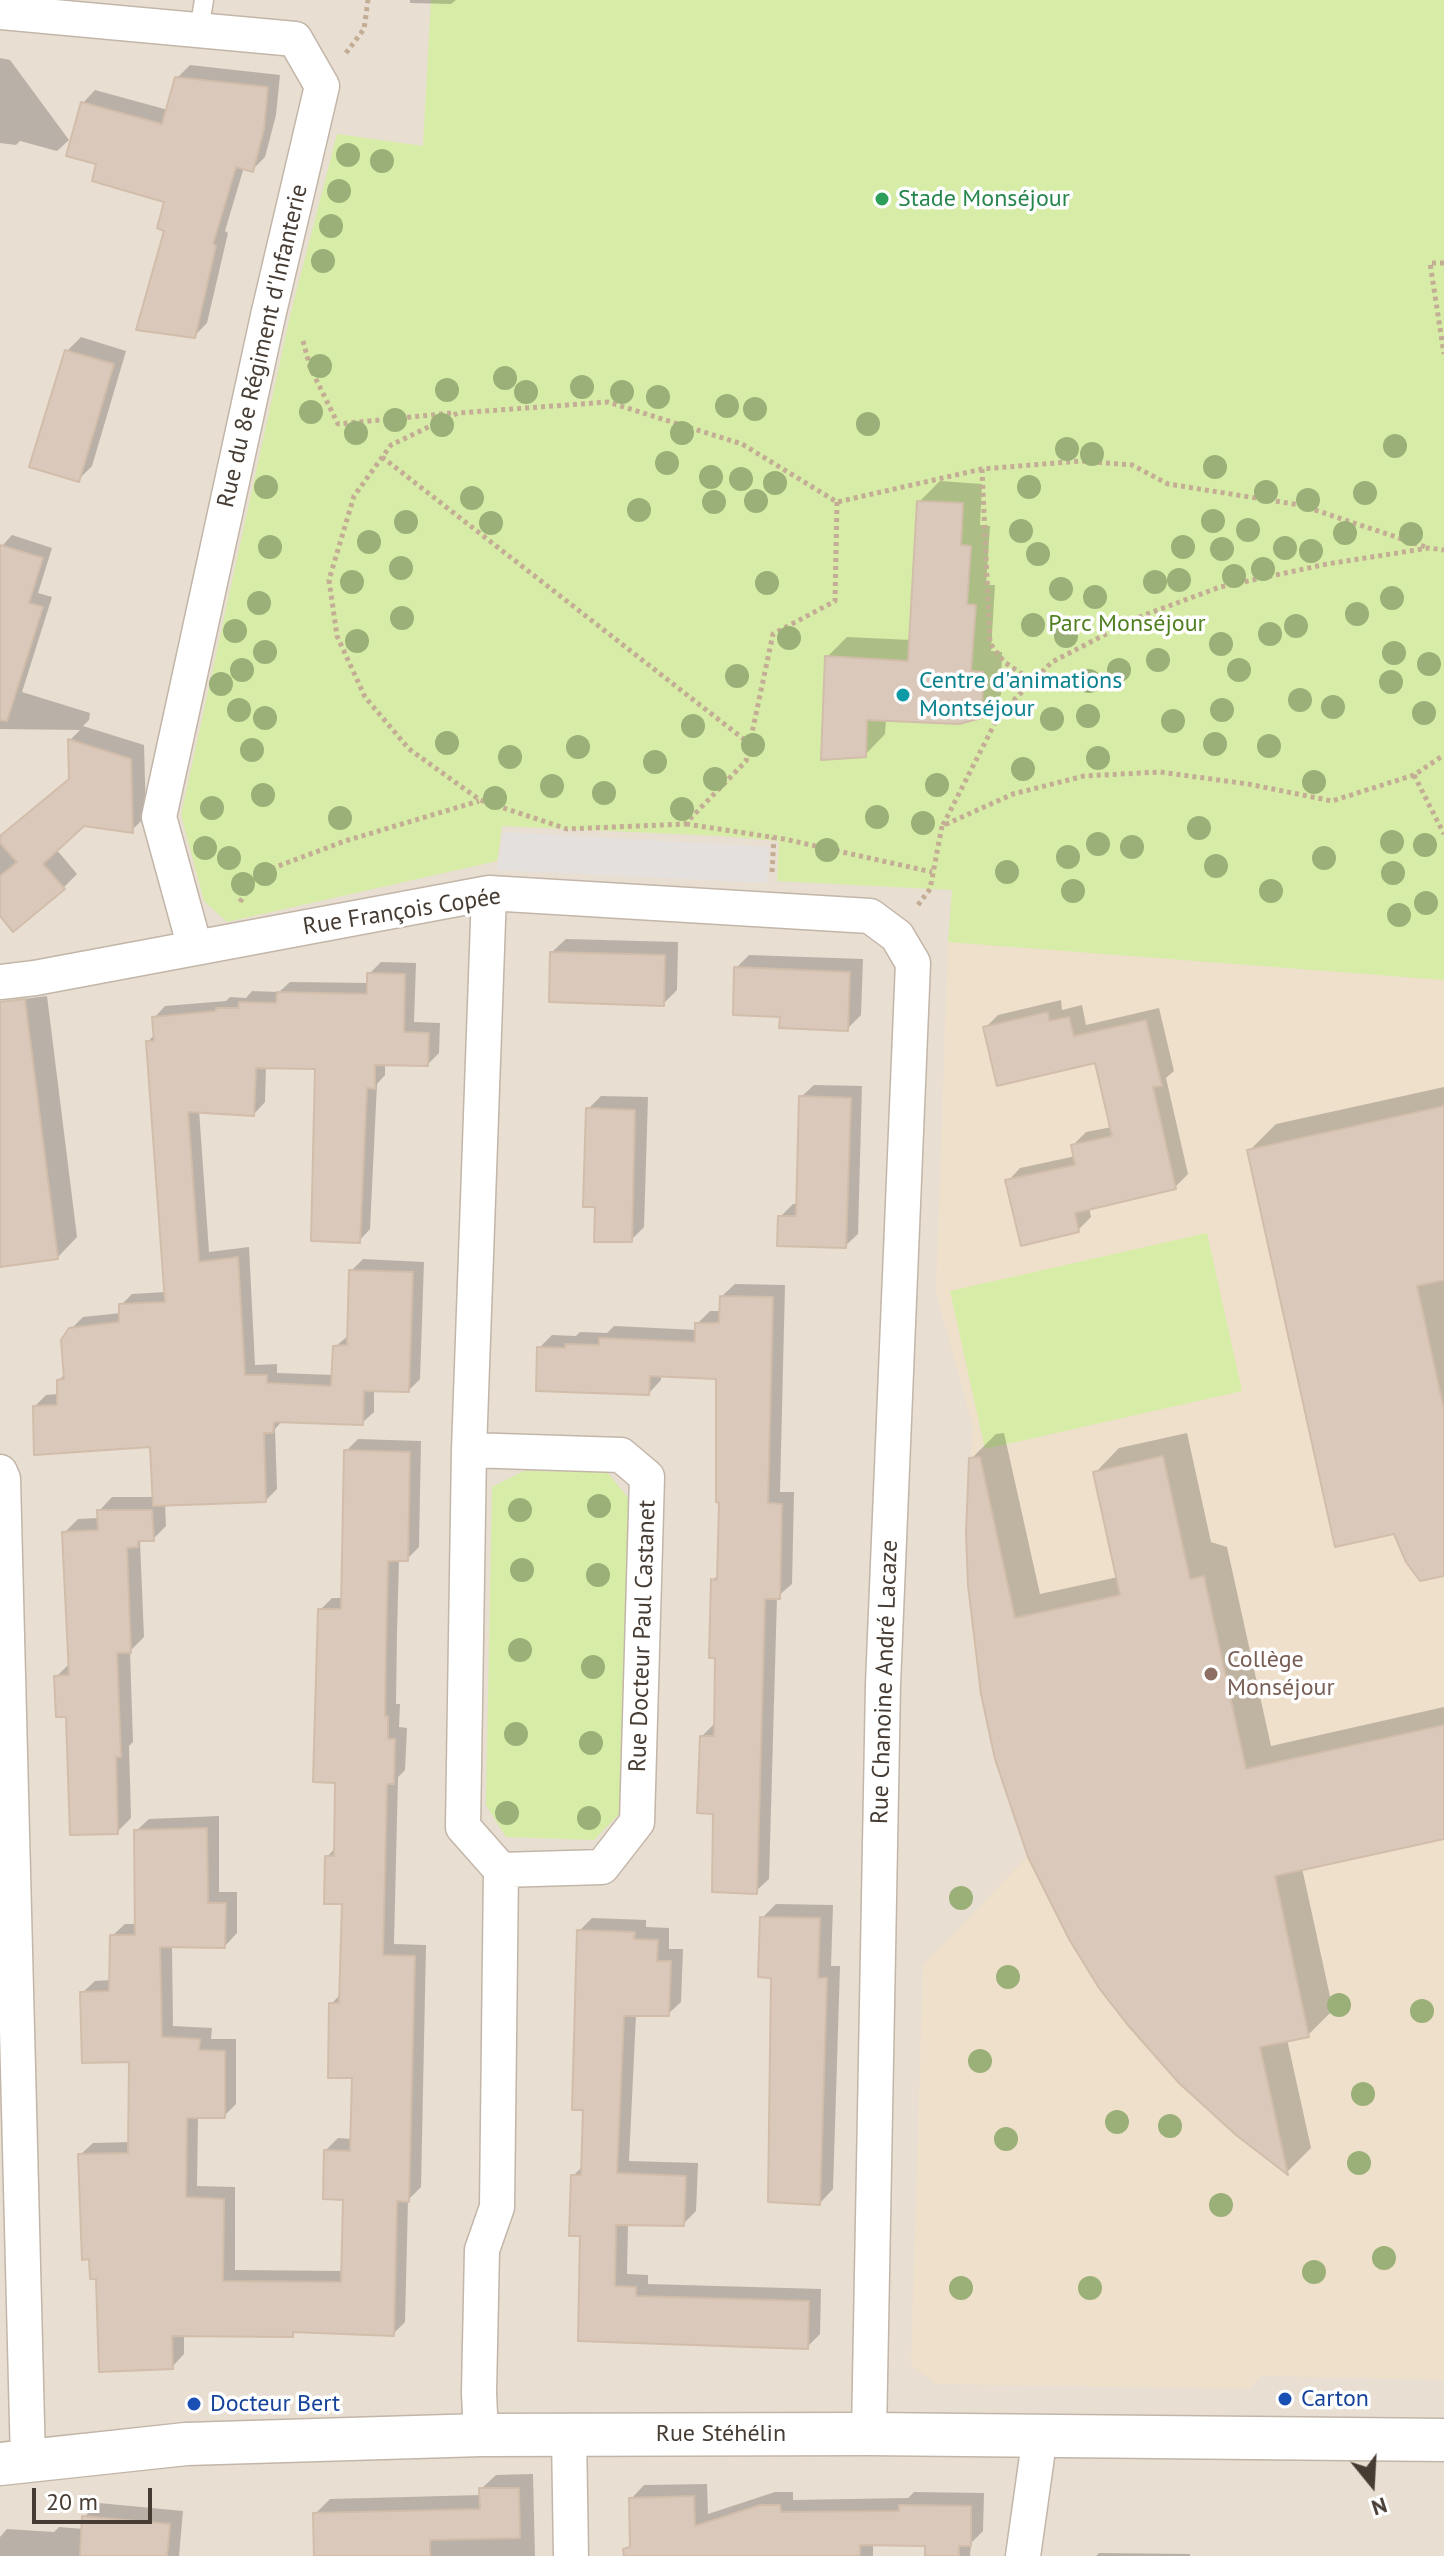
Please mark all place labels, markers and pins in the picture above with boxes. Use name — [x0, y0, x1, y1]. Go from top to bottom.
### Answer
place label: Stade Monséjour — [898, 185, 1070, 213]
marker: Stade Monséjour — [873, 190, 891, 208]
place label: Centre d'animations Montséjour — [919, 667, 1122, 723]
marker: Centre d'animations Montséjour — [894, 686, 912, 704]
place label: Collège Monséjour — [1227, 1646, 1335, 1702]
marker: Collège Monséjour — [1202, 1665, 1220, 1683]
place label: Carton — [1301, 2385, 1369, 2413]
place label: Docteur Bert — [210, 2390, 340, 2418]
marker: Carton — [1276, 2390, 1294, 2408]
marker: Docteur Bert — [185, 2395, 203, 2413]

